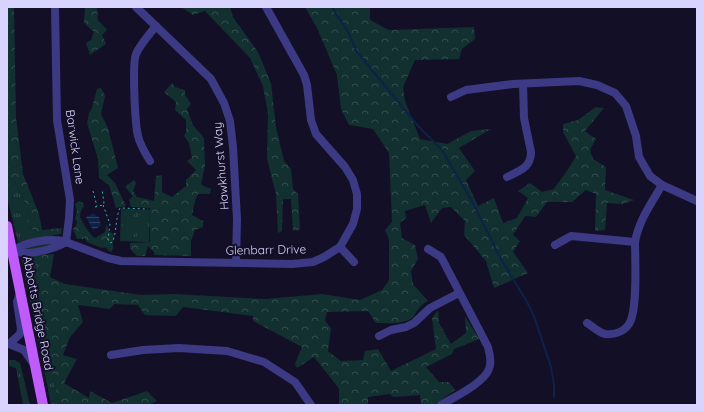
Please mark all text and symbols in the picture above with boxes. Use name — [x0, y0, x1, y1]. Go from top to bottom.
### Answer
street label: Barwick Lane — [63, 109, 88, 185]
street label: Hawkhurst Way — [209, 122, 232, 211]
street label: Glenbarr Drive — [226, 241, 307, 258]
street label: Abbotts Bridge Road — [20, 254, 57, 371]

